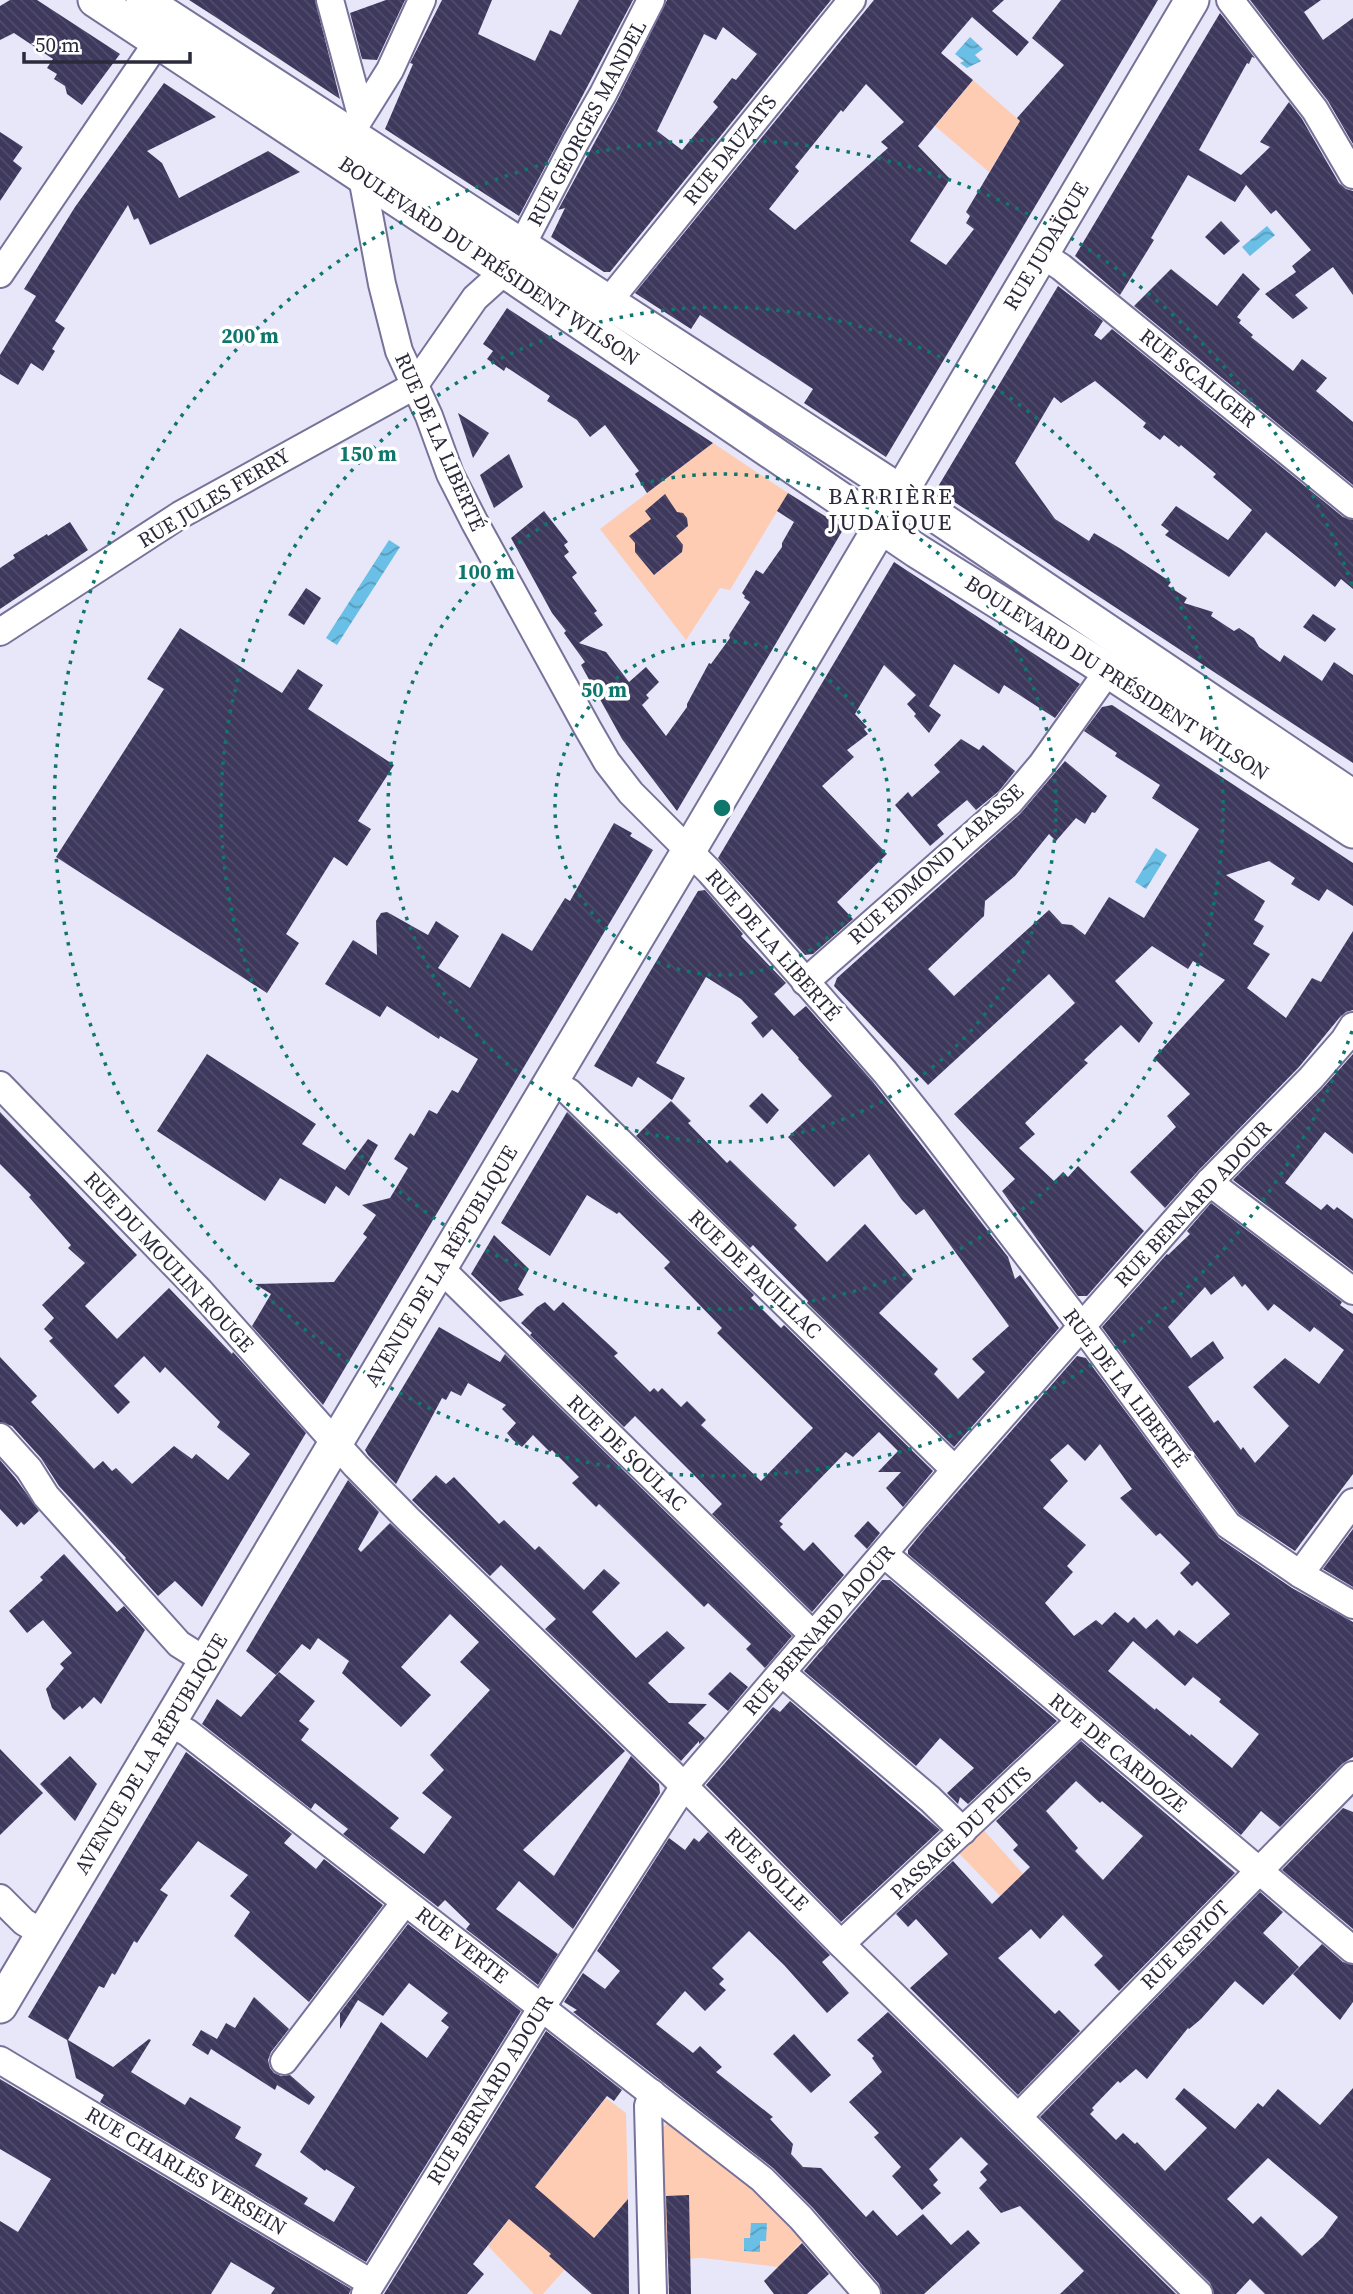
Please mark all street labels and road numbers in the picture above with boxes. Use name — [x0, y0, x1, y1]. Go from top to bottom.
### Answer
street label: RUE GEORGES MANDEL — [520, 15, 653, 231]
street label: RUE DAUZATS — [676, 88, 783, 211]
street label: BOULEVARD DU PRÉSIDENT WILSON — [333, 149, 645, 372]
street label: RUE JUDAÏQUE — [996, 176, 1095, 315]
street label: RUE SCALIGER — [1134, 321, 1263, 434]
street label: RUE DE LA LIBERTÉ — [388, 348, 493, 536]
street label: RUE JULES FERRY — [132, 440, 296, 554]
street label: BOULEVARD DU PRÉSIDENT WILSON — [960, 568, 1275, 787]
street label: RUE EDMOND LABASSE — [842, 777, 1030, 950]
street label: RUE DE LA LIBERTÉ — [699, 863, 847, 1027]
street label: RUE BERNARD ADOUR — [1108, 1114, 1278, 1293]
street label: AVENUE DE LA RÉPUBLIQUE — [357, 1140, 524, 1392]
street label: RUE DU MOULIN ROUGE — [78, 1165, 261, 1358]
street label: RUE DE PAUILLAC — [683, 1203, 828, 1345]
street label: RUE DE LA LIBERTÉ — [1057, 1302, 1196, 1473]
street label: RUE DE SOULAC — [561, 1388, 694, 1517]
street label: RUE BERNARD ADOUR — [736, 1538, 901, 1721]
street label: AVENUE DE LA RÉPUBLIQUE — [67, 1628, 234, 1880]
street label: RUE DE CARDOZE — [1043, 1686, 1194, 1819]
street label: PASSAGE DU PUITS — [884, 1760, 1038, 1906]
street label: RUE SOLLE — [719, 1820, 816, 1917]
street label: RUE ESPIOT — [1134, 1893, 1236, 1996]
street label: RUE VERTE — [410, 1899, 515, 1990]
street label: RUE BERNARD ADOUR — [420, 1989, 560, 2190]
street label: RUE CHARLES VERSEIN — [80, 2099, 292, 2242]

